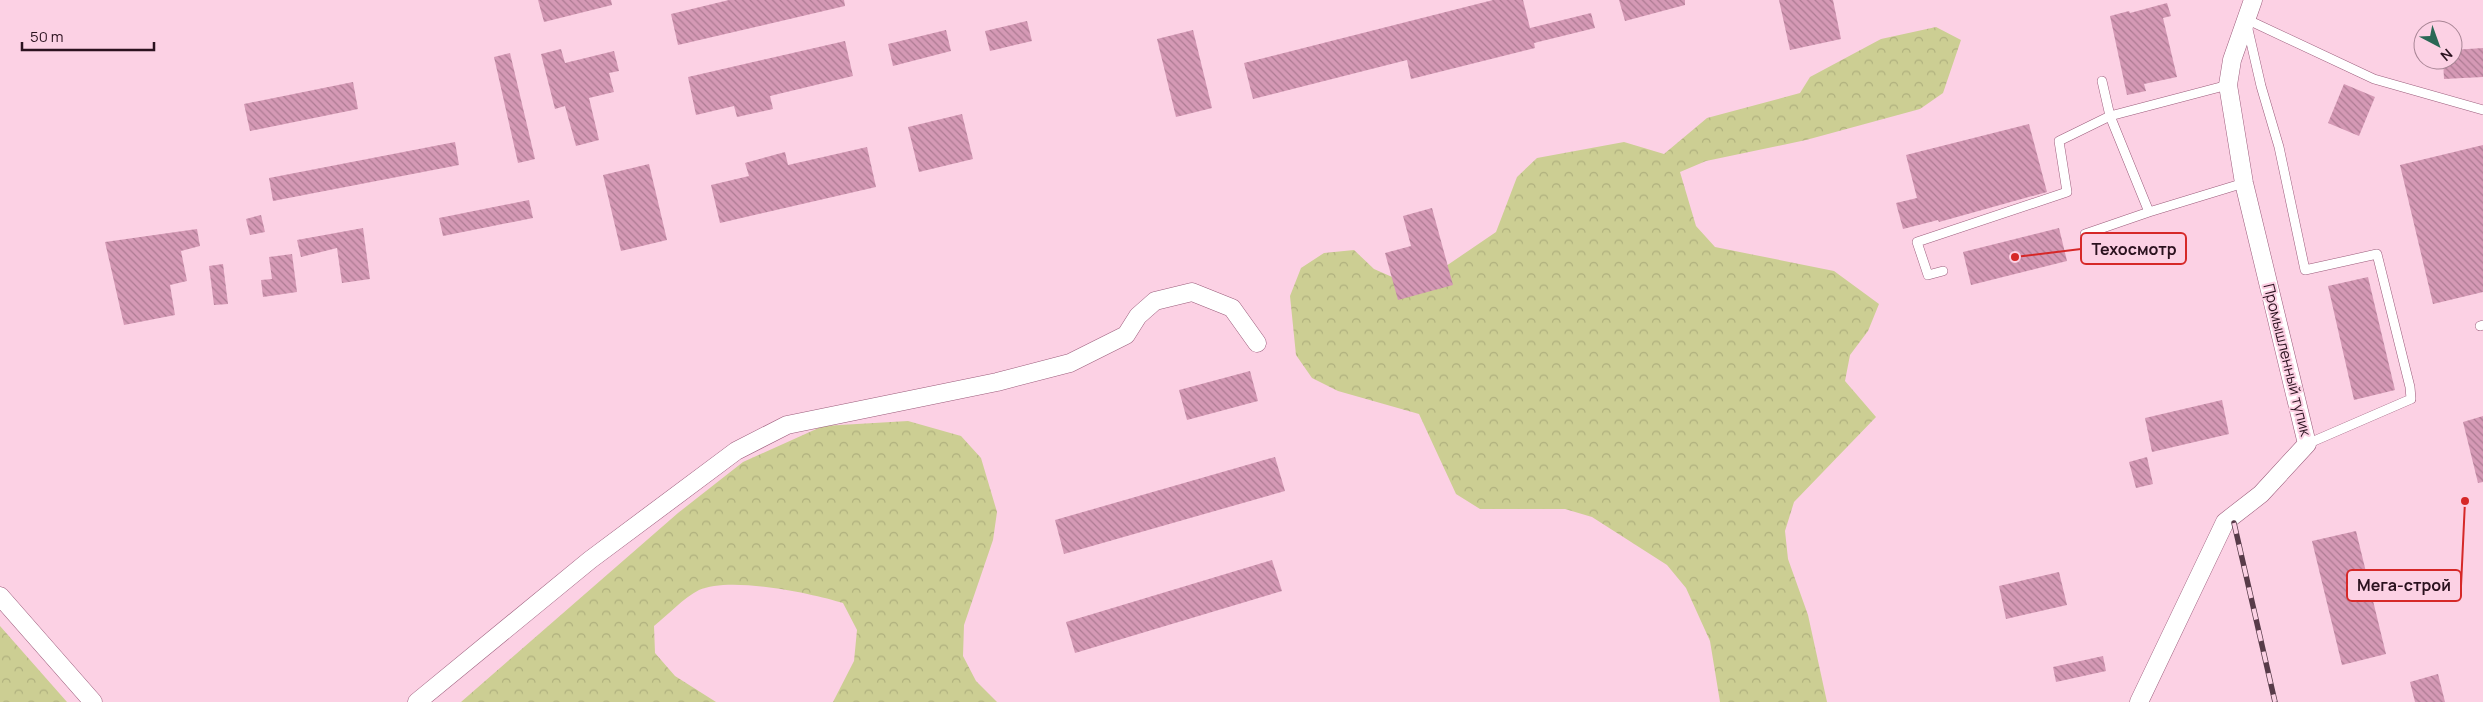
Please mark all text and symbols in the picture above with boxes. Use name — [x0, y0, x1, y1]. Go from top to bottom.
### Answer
scale bar — [22, 20, 155, 52]
north arrow — [2413, 20, 2463, 70]
text: 50 m — [30, 26, 64, 47]
text: N — [2437, 45, 2457, 66]
callout: Техосмотр — [2081, 233, 2186, 264]
text: Техосмотр — [2091, 238, 2177, 260]
street label: Промышленный тупик — [2258, 281, 2317, 439]
callout: Мега-строй — [2347, 570, 2461, 601]
text: Мега-строй — [2357, 574, 2451, 596]

